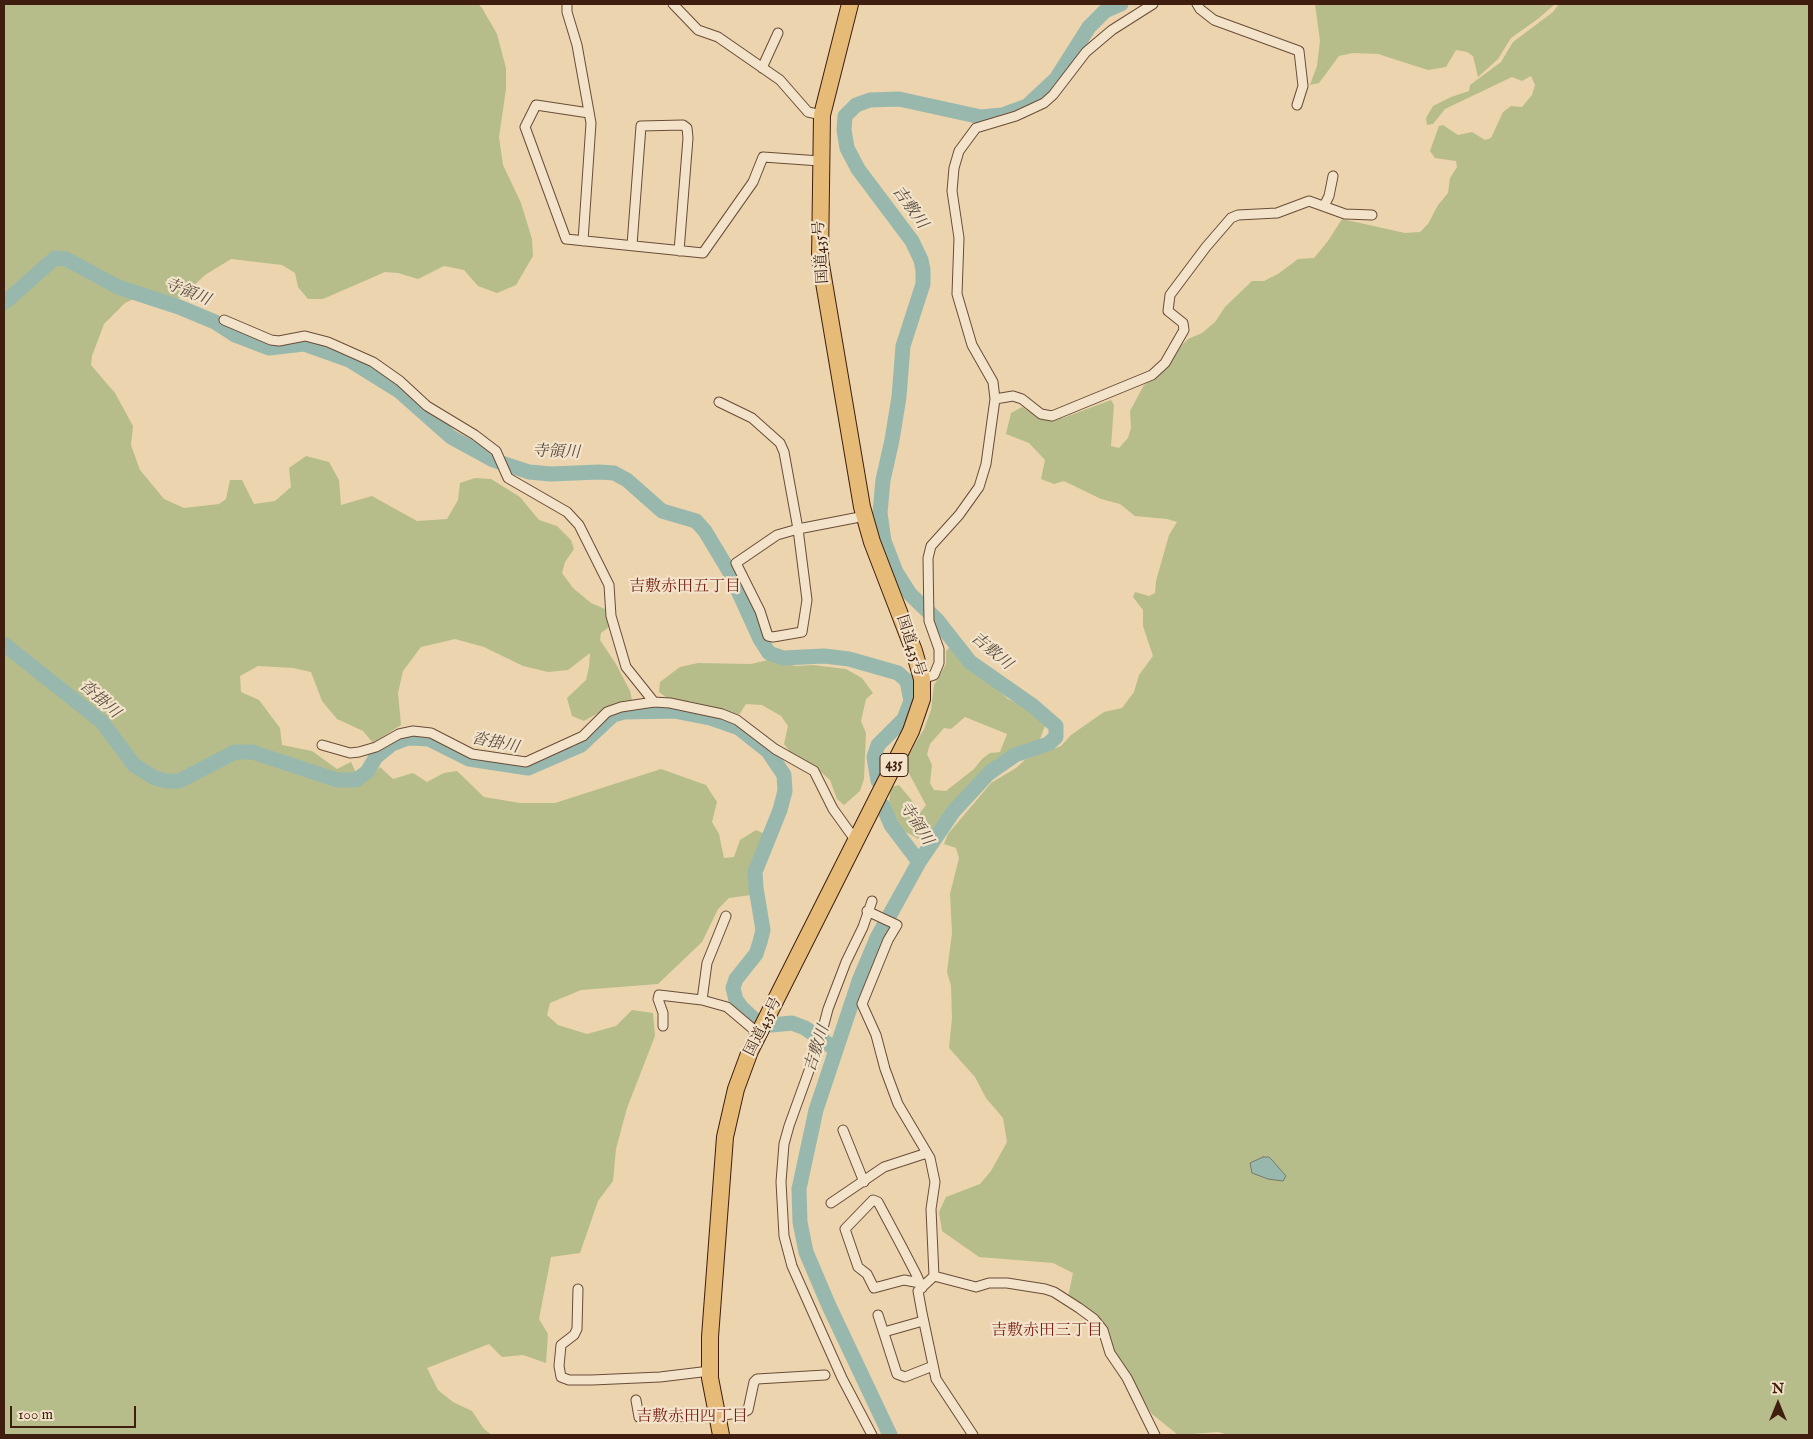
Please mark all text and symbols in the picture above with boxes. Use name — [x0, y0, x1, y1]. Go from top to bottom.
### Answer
water label: 吉敷川 — [887, 183, 931, 233]
street label: 国道435号 — [811, 220, 833, 284]
water label: 寺領川 — [161, 275, 213, 311]
water label: 寺領川 — [532, 443, 580, 463]
district label: 吉敷赤田五丁目 — [629, 578, 741, 598]
street label: 国道435号 — [892, 613, 928, 679]
water label: 吉敷川 — [966, 629, 1016, 675]
water label: 沓掛川 — [75, 677, 123, 723]
water label: 沓掛川 — [470, 730, 520, 758]
road number: 435 — [880, 754, 908, 776]
water label: 寺領川 — [894, 799, 936, 849]
street label: 国道435号 — [742, 995, 786, 1059]
water label: 吉敷川 — [801, 1023, 835, 1075]
district label: 吉敷赤田三丁目 — [991, 1322, 1103, 1342]
north arrow — [1753, 1379, 1803, 1429]
text: N — [1772, 1380, 1784, 1398]
scale bar — [12, 1396, 139, 1428]
text: 100 m — [18, 1405, 53, 1424]
district label: 吉敷赤田四丁目 — [636, 1408, 748, 1428]

